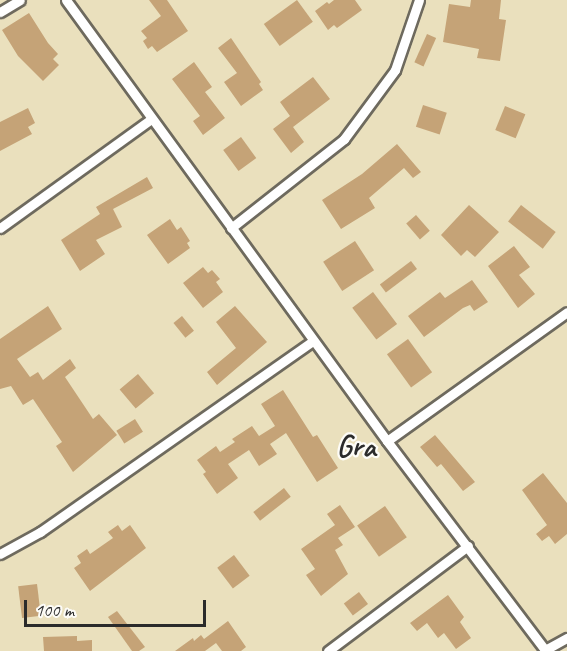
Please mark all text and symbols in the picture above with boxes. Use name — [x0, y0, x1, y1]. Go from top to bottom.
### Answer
district label: Gra — [337, 428, 375, 464]
scale bar — [27, 588, 208, 626]
text: 100 m — [35, 599, 74, 621]

